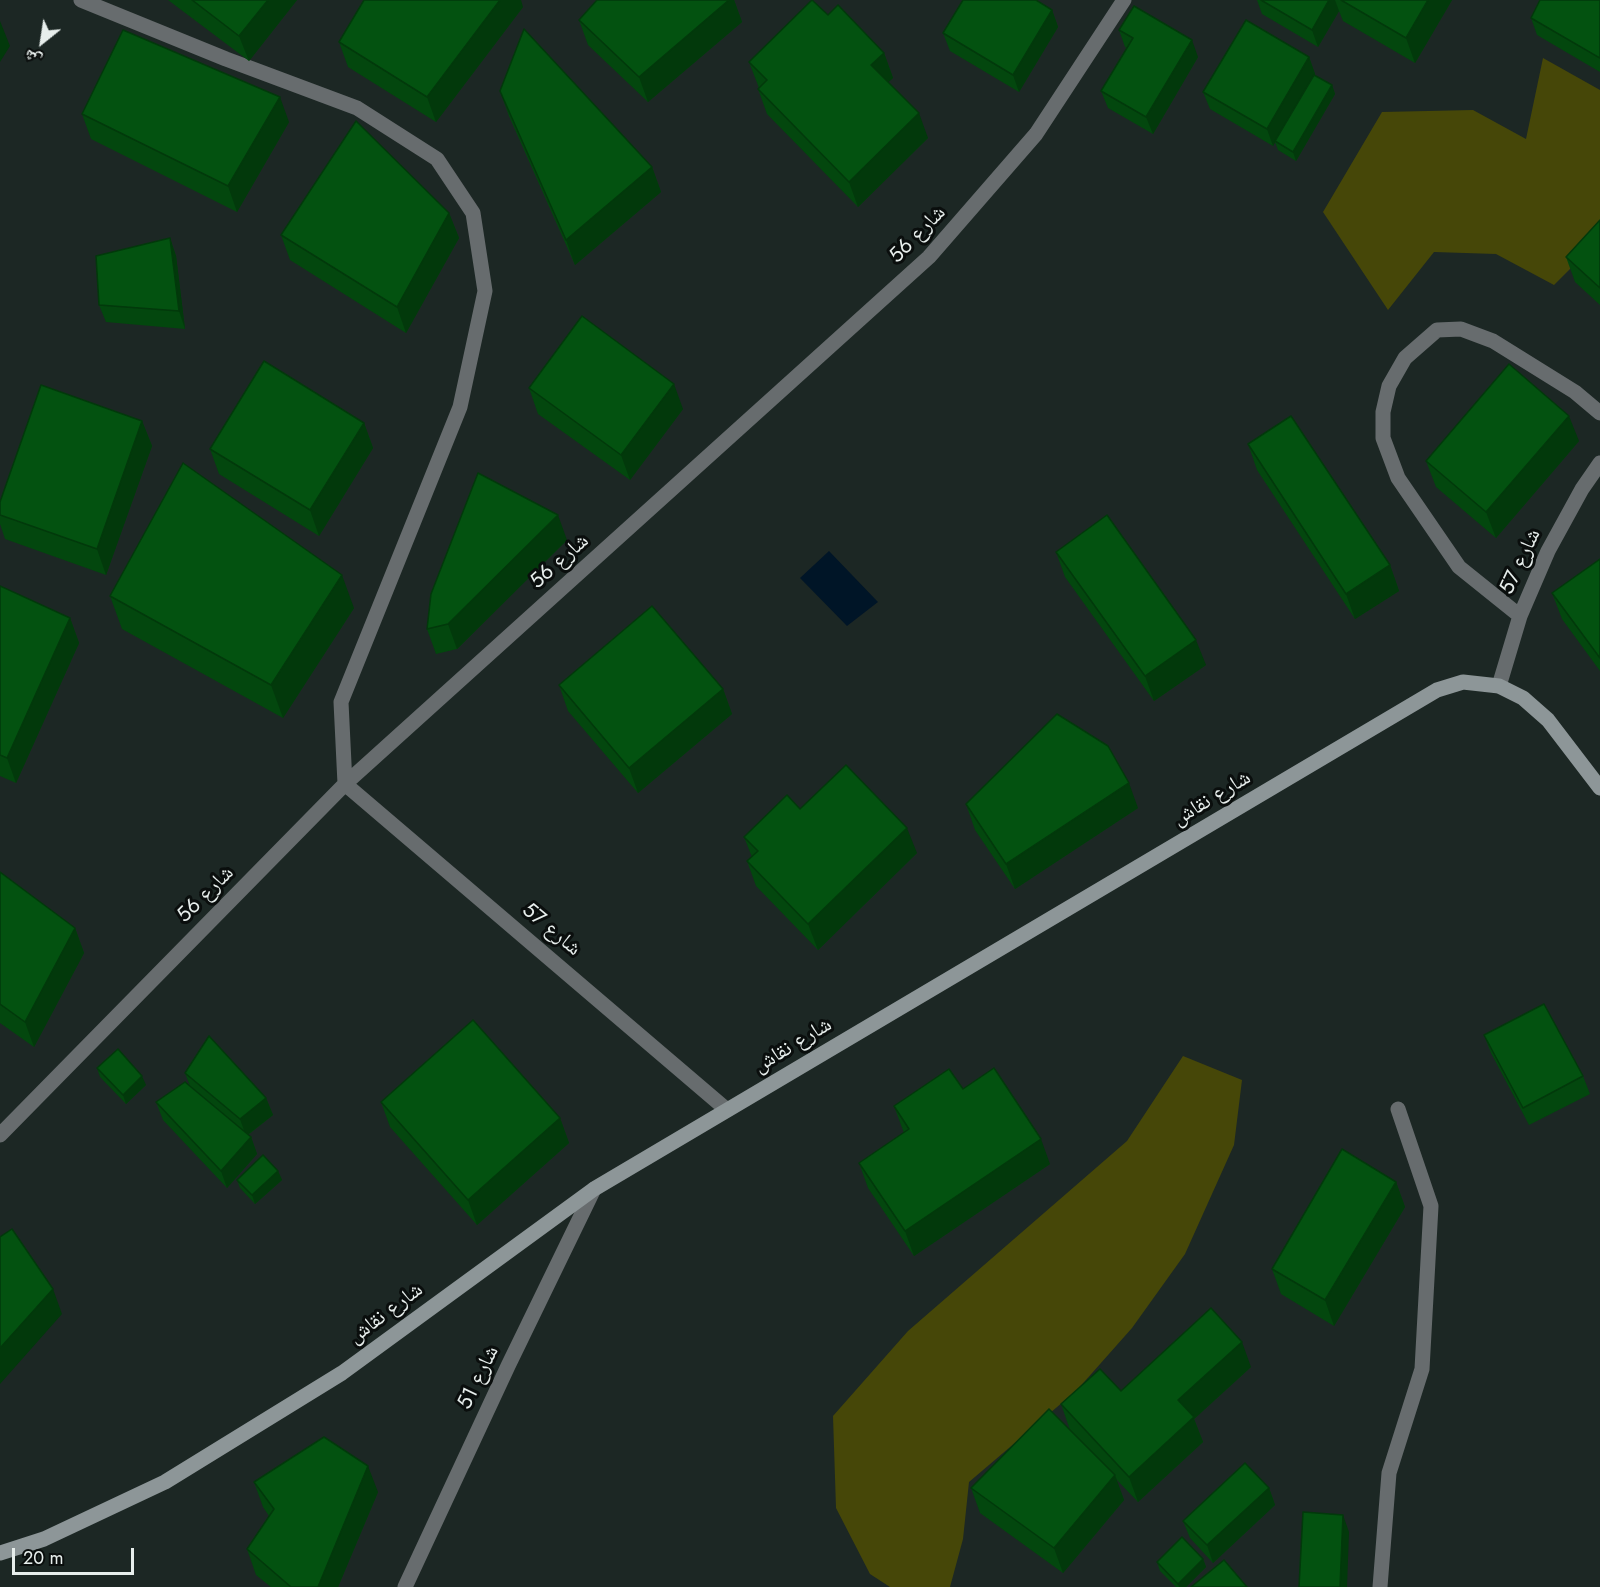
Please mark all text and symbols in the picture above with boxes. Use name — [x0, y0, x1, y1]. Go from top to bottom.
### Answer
north arrow — [12, 12, 72, 72]
text: ش — [20, 44, 46, 72]
street label: شارع 56 — [885, 201, 951, 269]
street label: شارع 57 — [1495, 525, 1547, 599]
street label: شارع 56 — [525, 529, 595, 595]
street label: شارع نقاش — [1168, 766, 1256, 832]
street label: شارع 56 — [172, 861, 240, 929]
street label: شارع 57 — [516, 898, 586, 962]
street label: شارع نقاش — [749, 1013, 837, 1079]
street label: شارع نقاش — [344, 1278, 428, 1350]
street label: شارع 51 — [453, 1342, 505, 1414]
scale bar — [15, 1536, 136, 1574]
text: 20 m — [23, 1545, 63, 1571]

